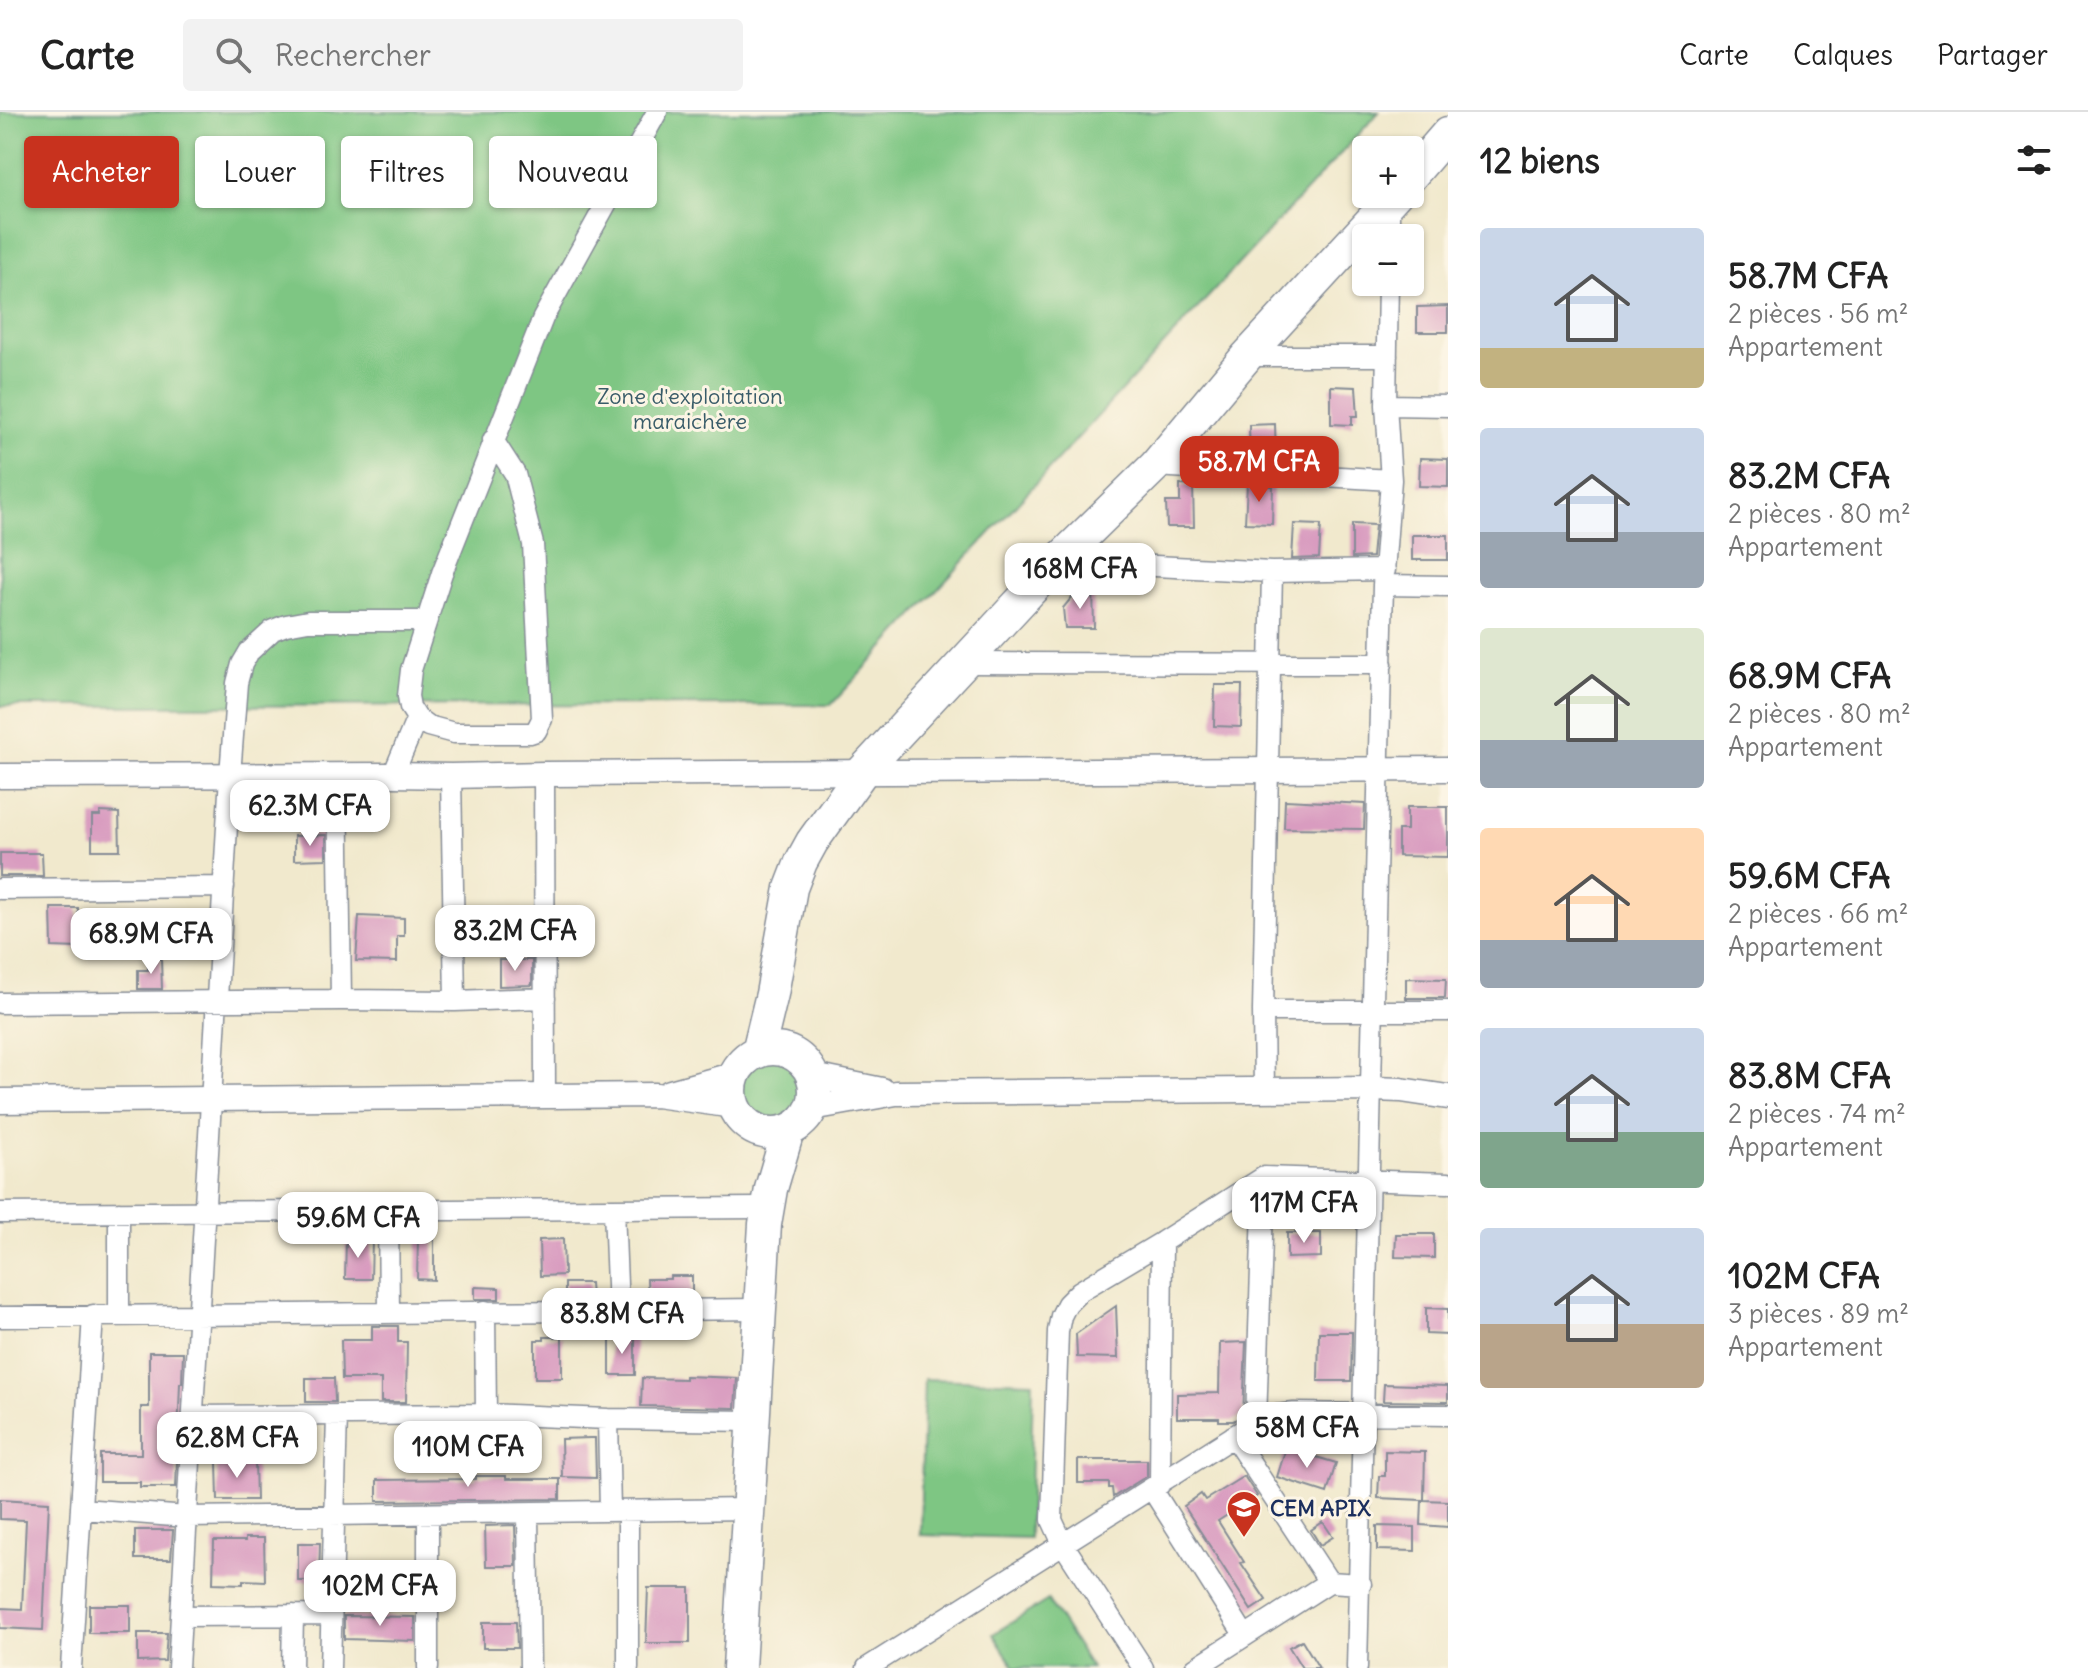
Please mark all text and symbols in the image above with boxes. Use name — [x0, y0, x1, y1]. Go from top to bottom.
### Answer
search box — [183, 19, 743, 91]
text: Carte — [40, 32, 135, 79]
icon: search — [211, 33, 255, 77]
text: Rechercher — [275, 36, 431, 74]
text: Carte — [1679, 37, 1749, 73]
text: Calques — [1793, 37, 1893, 73]
text: Partager — [1937, 37, 2048, 73]
chip: Acheter — [24, 136, 179, 208]
chip: Louer — [195, 136, 325, 208]
chip: Filtres — [341, 136, 473, 208]
chip: Nouveau — [489, 136, 657, 208]
map controls — [1352, 136, 1424, 296]
button: + — [1352, 136, 1424, 208]
icon: filters — [2012, 138, 2056, 182]
text: 12 biens — [1480, 139, 1600, 182]
button: − — [1352, 224, 1424, 296]
text: 58.7M CFA — [1728, 254, 1888, 297]
icon: home — [1544, 260, 1640, 356]
text: 2 pièces · 56 m² — [1728, 297, 1909, 330]
text: Appartement — [1728, 330, 1883, 363]
park label: Zone d'exploitation maraichère — [597, 382, 783, 435]
pin: 58.7M CFA — [1167, 436, 1351, 504]
text: 58.7M CFA — [1198, 445, 1320, 478]
text: 83.2M CFA — [1728, 454, 1890, 497]
icon: home — [1544, 460, 1640, 556]
text: 2 pièces · 80 m² — [1728, 497, 1911, 530]
text: Appartement — [1728, 530, 1883, 563]
pin: 168M CFA — [997, 543, 1163, 611]
text: 168M CFA — [1023, 552, 1137, 585]
text: 68.9M CFA — [1728, 654, 1891, 697]
icon: home — [1544, 660, 1640, 756]
text: 2 pièces · 80 m² — [1728, 697, 1911, 730]
text: Appartement — [1728, 730, 1883, 763]
pin: 62.3M CFA — [218, 780, 402, 848]
text: 62.3M CFA — [248, 789, 372, 822]
text: 59.6M CFA — [1728, 854, 1890, 897]
icon: home — [1544, 860, 1640, 956]
text: 2 pièces · 66 m² — [1728, 897, 1909, 930]
pin: 83.2M CFA — [423, 905, 607, 973]
pin: 68.9M CFA — [59, 908, 243, 976]
text: 83.2M CFA — [453, 914, 577, 947]
text: 68.9M CFA — [89, 917, 213, 950]
text: Appartement — [1728, 930, 1883, 963]
text: 83.8M CFA — [1728, 1054, 1891, 1097]
icon: home — [1544, 1060, 1640, 1156]
text: 2 pièces · 74 m² — [1728, 1097, 1906, 1130]
text: Appartement — [1728, 1130, 1883, 1163]
pin: 117M CFA — [1221, 1177, 1387, 1245]
text: 117M CFA — [1250, 1186, 1358, 1219]
pin: 59.6M CFA — [266, 1192, 450, 1260]
text: 59.6M CFA — [296, 1201, 420, 1234]
text: 102M CFA — [1728, 1254, 1880, 1297]
icon: home — [1544, 1260, 1640, 1356]
pin: 83.8M CFA — [530, 1288, 714, 1356]
text: 83.8M CFA — [560, 1297, 684, 1330]
text: 3 pièces · 89 m² — [1728, 1297, 1909, 1330]
text: Appartement — [1728, 1330, 1883, 1363]
pin: 58M CFA — [1233, 1402, 1381, 1470]
text: 58M CFA — [1255, 1411, 1359, 1444]
pin: 62.8M CFA — [145, 1412, 329, 1480]
text: 62.8M CFA — [175, 1421, 299, 1454]
pin: 110M CFA — [385, 1421, 551, 1489]
text: 110M CFA — [412, 1430, 524, 1463]
school or university icon: CEM APIX — [1225, 1489, 1263, 1539]
place label: CEM APIX — [1270, 1494, 1371, 1522]
pin: 102M CFA — [297, 1560, 463, 1628]
text: 102M CFA — [322, 1569, 438, 1602]

